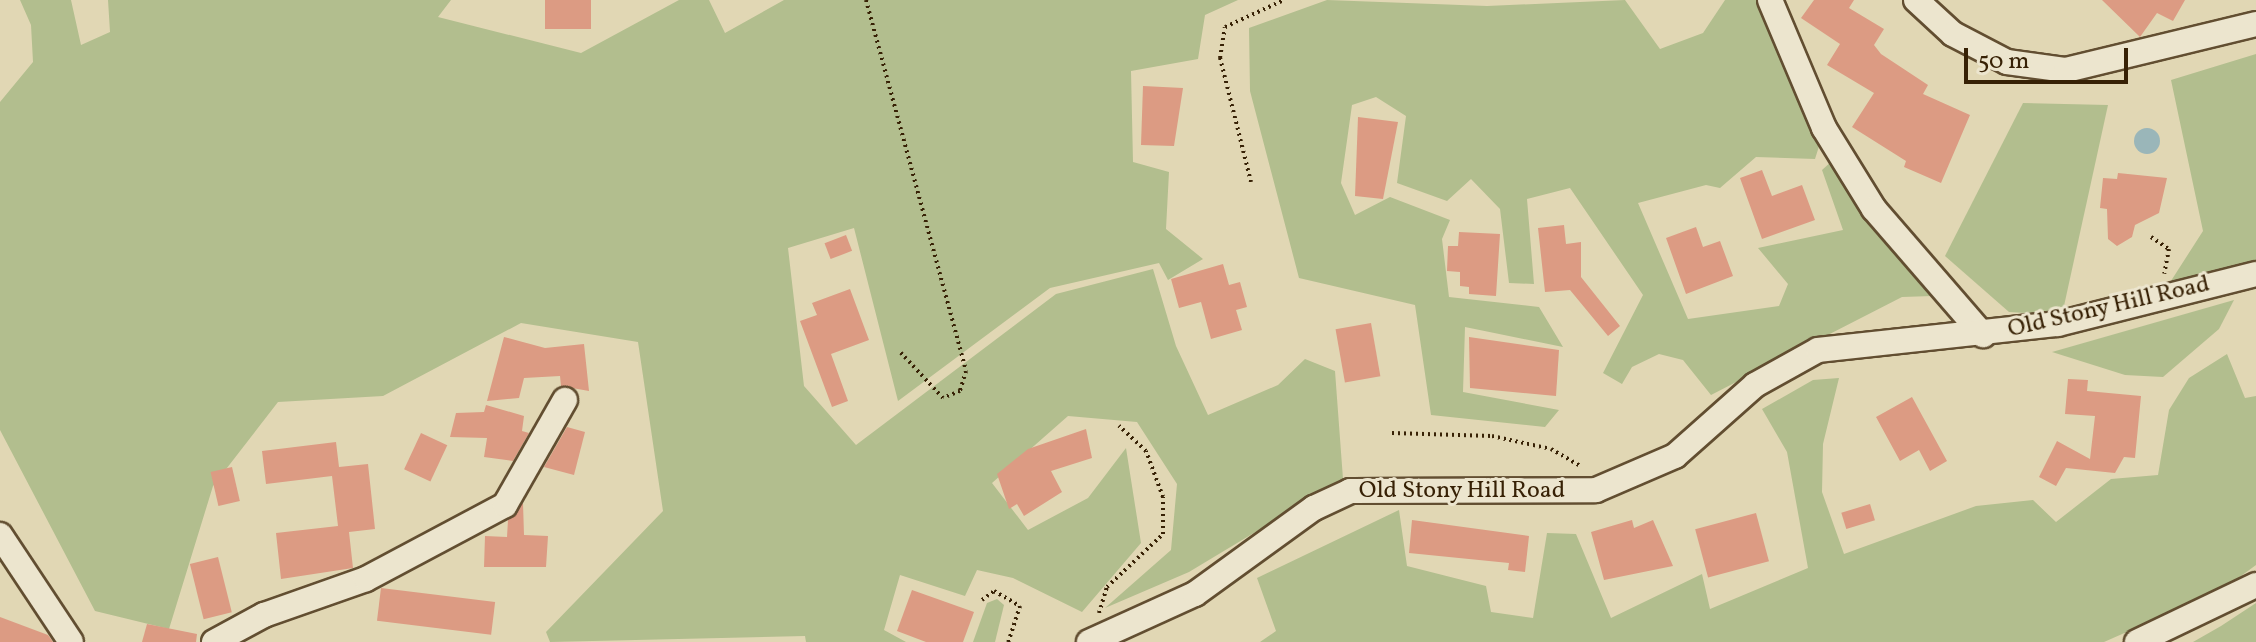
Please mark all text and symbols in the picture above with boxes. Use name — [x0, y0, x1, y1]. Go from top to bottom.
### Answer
scale bar — [1968, 32, 2132, 82]
text: 50 m — [1978, 45, 2030, 79]
street label: Old Stony Hill Road — [2005, 271, 2213, 345]
street label: Old Stony Hill Road — [1358, 478, 1566, 506]

